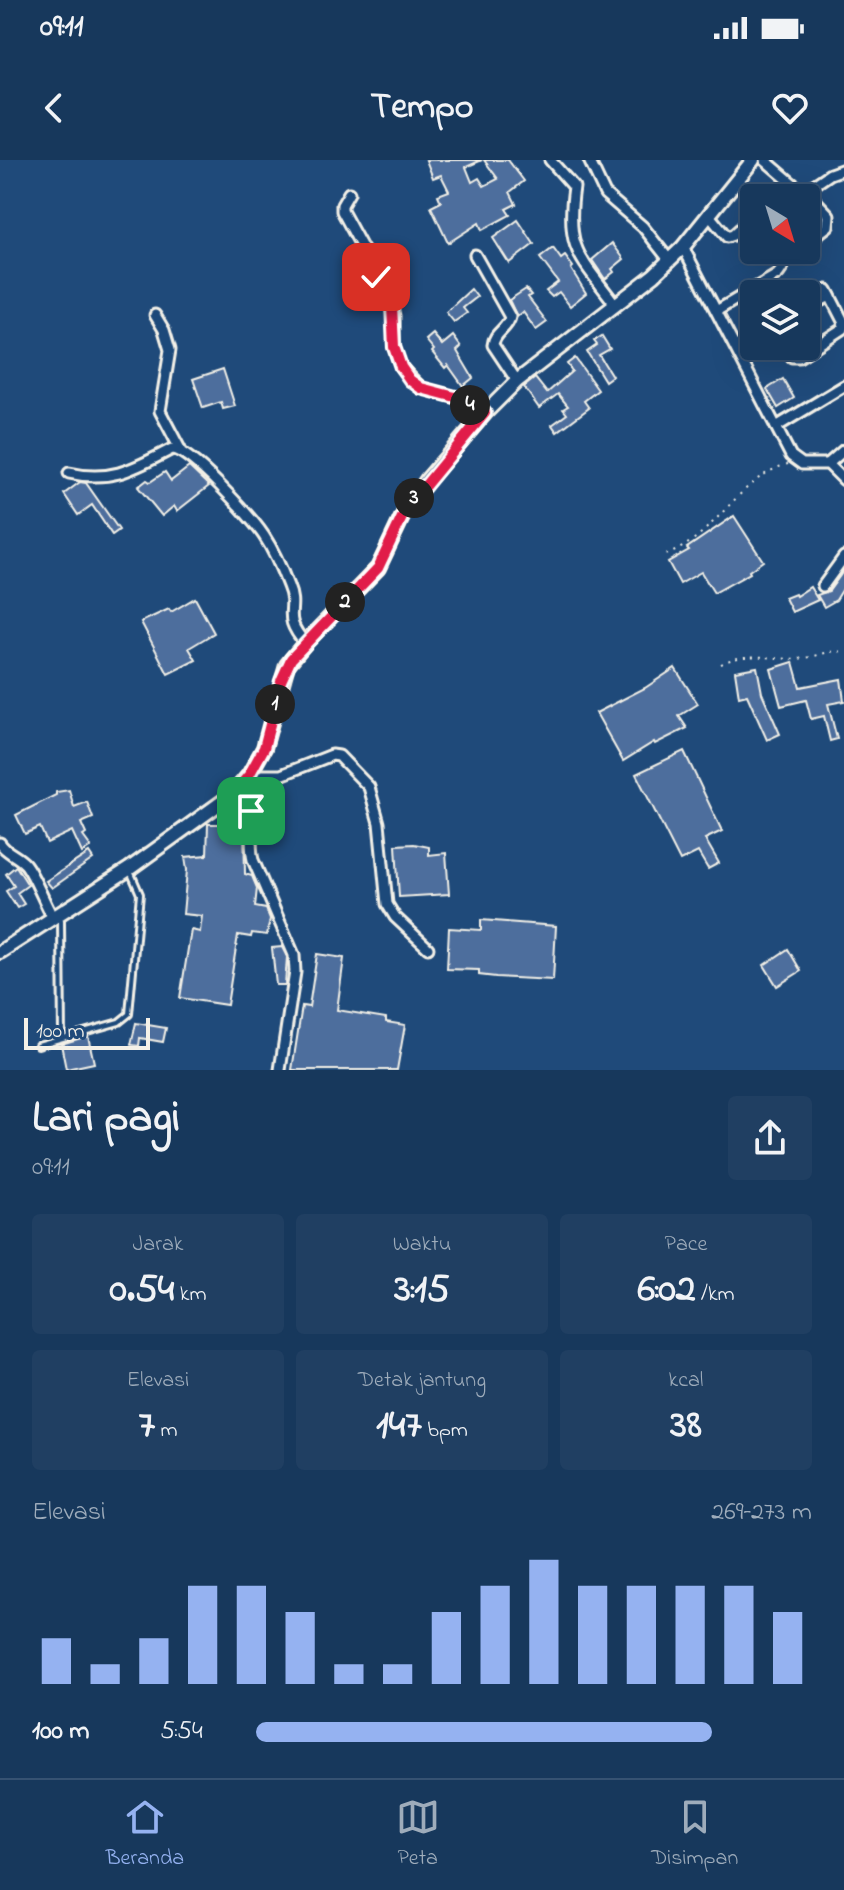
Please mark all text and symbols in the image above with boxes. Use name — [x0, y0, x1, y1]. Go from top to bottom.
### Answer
text: 09:11 — [40, 6, 84, 50]
text: Tempo — [371, 82, 474, 135]
icon: back — [32, 86, 76, 130]
icon: heart — [768, 86, 812, 130]
north arrow — [740, 184, 820, 264]
map controls — [740, 184, 820, 360]
pin — [342, 243, 410, 311]
icon: check — [354, 255, 398, 299]
button: layers — [740, 280, 820, 360]
pin: 4 — [450, 385, 490, 425]
text: 4 — [465, 389, 475, 421]
pin: 3 — [394, 478, 434, 518]
text: 3 — [409, 482, 419, 514]
pin: 2 — [325, 582, 365, 622]
text: 2 — [340, 586, 350, 618]
pin: 1 — [255, 684, 295, 724]
text: 1 — [272, 688, 279, 720]
pin — [217, 777, 285, 845]
icon: arrive — [229, 789, 273, 833]
scale bar — [24, 1014, 150, 1050]
text: 100 m — [36, 1016, 85, 1048]
text: Lari pagi — [32, 1087, 180, 1151]
button: share — [728, 1096, 812, 1180]
text: 09:11 — [32, 1149, 70, 1187]
text: Jarak — [133, 1229, 183, 1261]
text: Waktu — [393, 1229, 451, 1261]
text: Pace — [665, 1229, 707, 1261]
text: 0.54 — [109, 1261, 174, 1320]
text: 3:15 — [394, 1261, 450, 1320]
text: 6:02 — [637, 1261, 696, 1320]
text: km — [174, 1279, 207, 1311]
text: /km — [696, 1279, 735, 1311]
text: Elevasi — [127, 1365, 189, 1397]
text: Detak jantung — [358, 1365, 486, 1397]
text: kcal — [669, 1365, 703, 1397]
text: 7 — [138, 1397, 155, 1456]
text: 147 — [376, 1397, 422, 1456]
text: 38 — [670, 1397, 702, 1456]
text: m — [155, 1415, 178, 1447]
text: bpm — [422, 1415, 468, 1447]
text: Elevasi — [32, 1494, 106, 1532]
text: 269–273 m — [711, 1494, 812, 1532]
text: 100 m — [32, 1713, 89, 1751]
text: 5:54 — [160, 1713, 203, 1751]
tab: Beranda — [106, 1795, 184, 1875]
tab: Peta — [396, 1795, 440, 1875]
tab: Disimpan — [651, 1795, 738, 1875]

